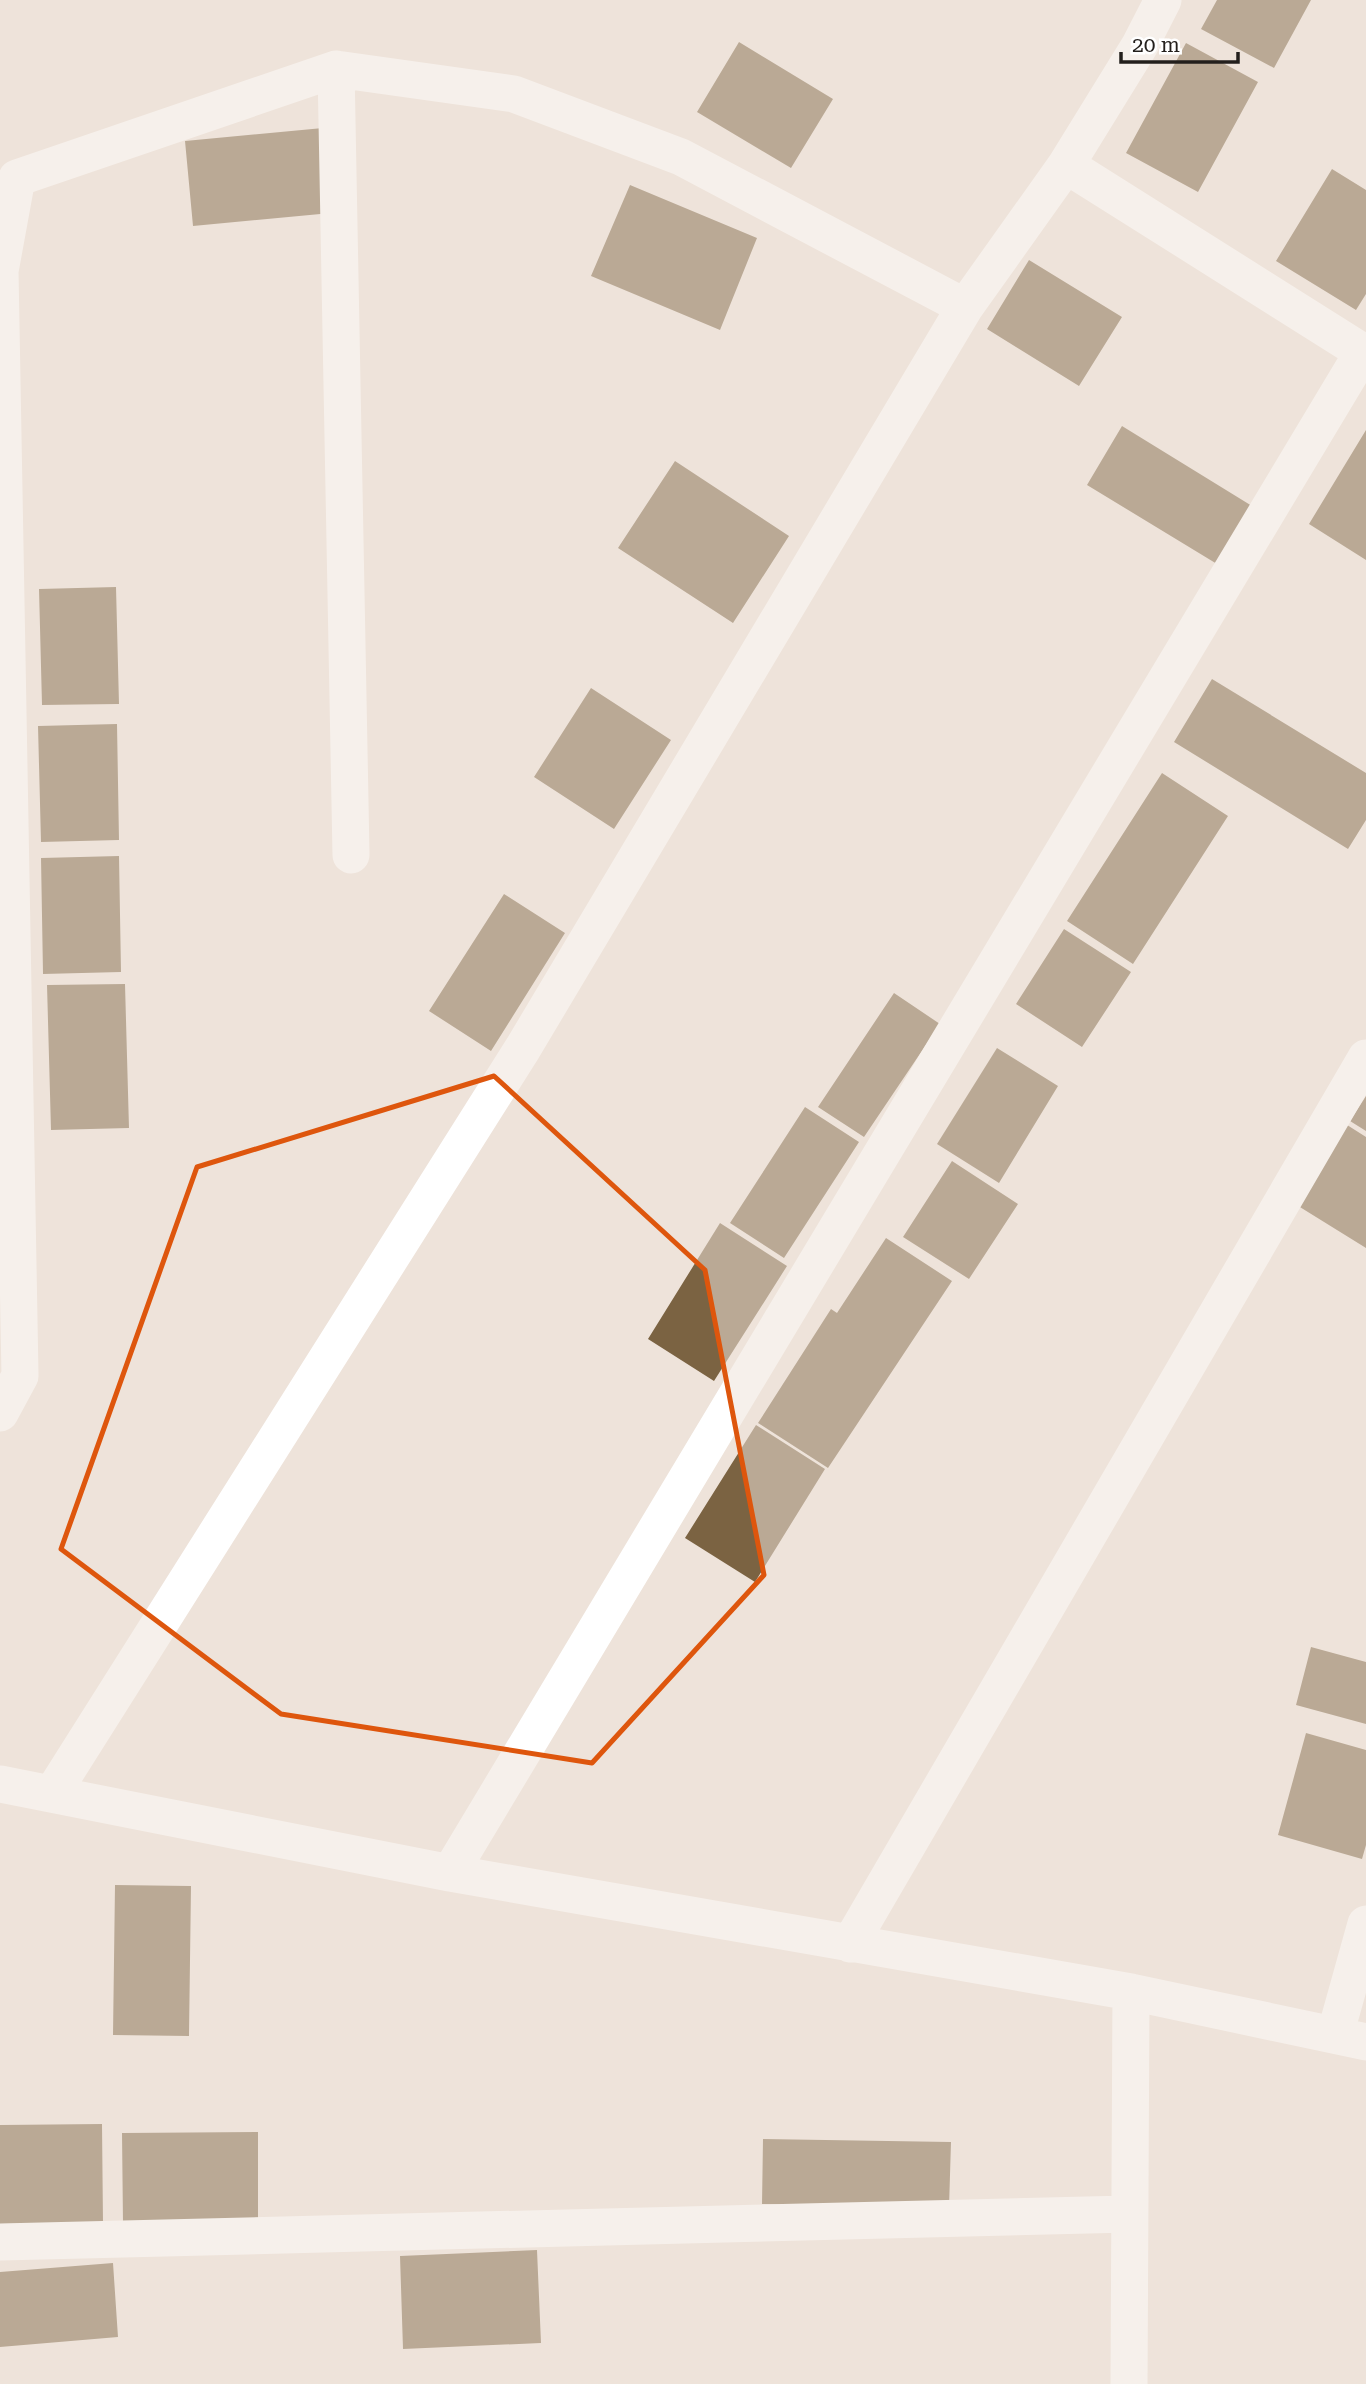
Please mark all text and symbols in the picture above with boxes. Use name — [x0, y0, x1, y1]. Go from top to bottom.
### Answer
scale bar — [1121, 21, 1238, 65]
text: 20 m — [1132, 33, 1180, 57]

